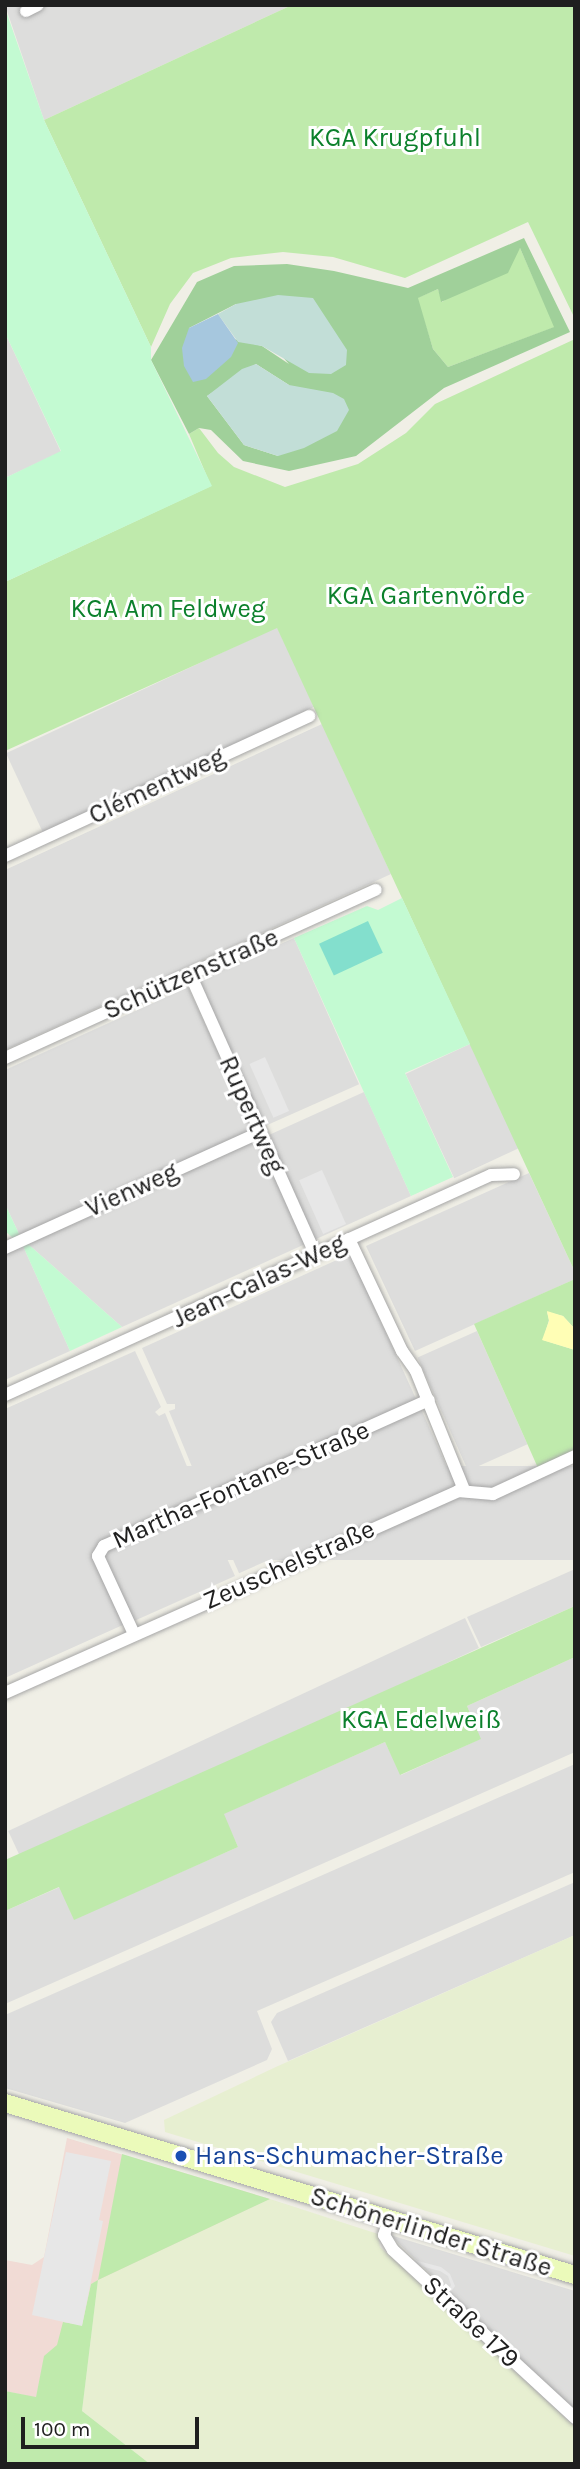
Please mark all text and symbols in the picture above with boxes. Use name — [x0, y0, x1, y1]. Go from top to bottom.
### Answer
park label: KGA Krugpfuhl — [309, 122, 481, 154]
park label: KGA Gartenvörde — [327, 580, 525, 612]
park label: KGA Am Feldweg — [71, 593, 265, 625]
street label: Clémentweg — [84, 741, 230, 831]
street label: Schützenstraße — [99, 921, 283, 1027]
street label: Rupertweg — [212, 1051, 292, 1179]
street label: Vienweg — [81, 1156, 183, 1224]
street label: Jean-Calas-Weg — [167, 1227, 351, 1335]
street label: Martha-Fontane-Straße — [108, 1414, 374, 1556]
street label: Zeuschelstraße — [198, 1513, 380, 1617]
park label: KGA Edelweiß — [341, 1704, 501, 1736]
place label: Hans-Schumacher-Straße — [195, 2140, 504, 2172]
marker: Hans-Schumacher-Straße — [173, 2148, 189, 2164]
street label: Schönerlinder Straße — [306, 2180, 556, 2284]
street label: Straße 179 — [416, 2269, 526, 2375]
scale bar — [24, 2402, 203, 2446]
text: 100 m — [34, 2417, 91, 2441]

